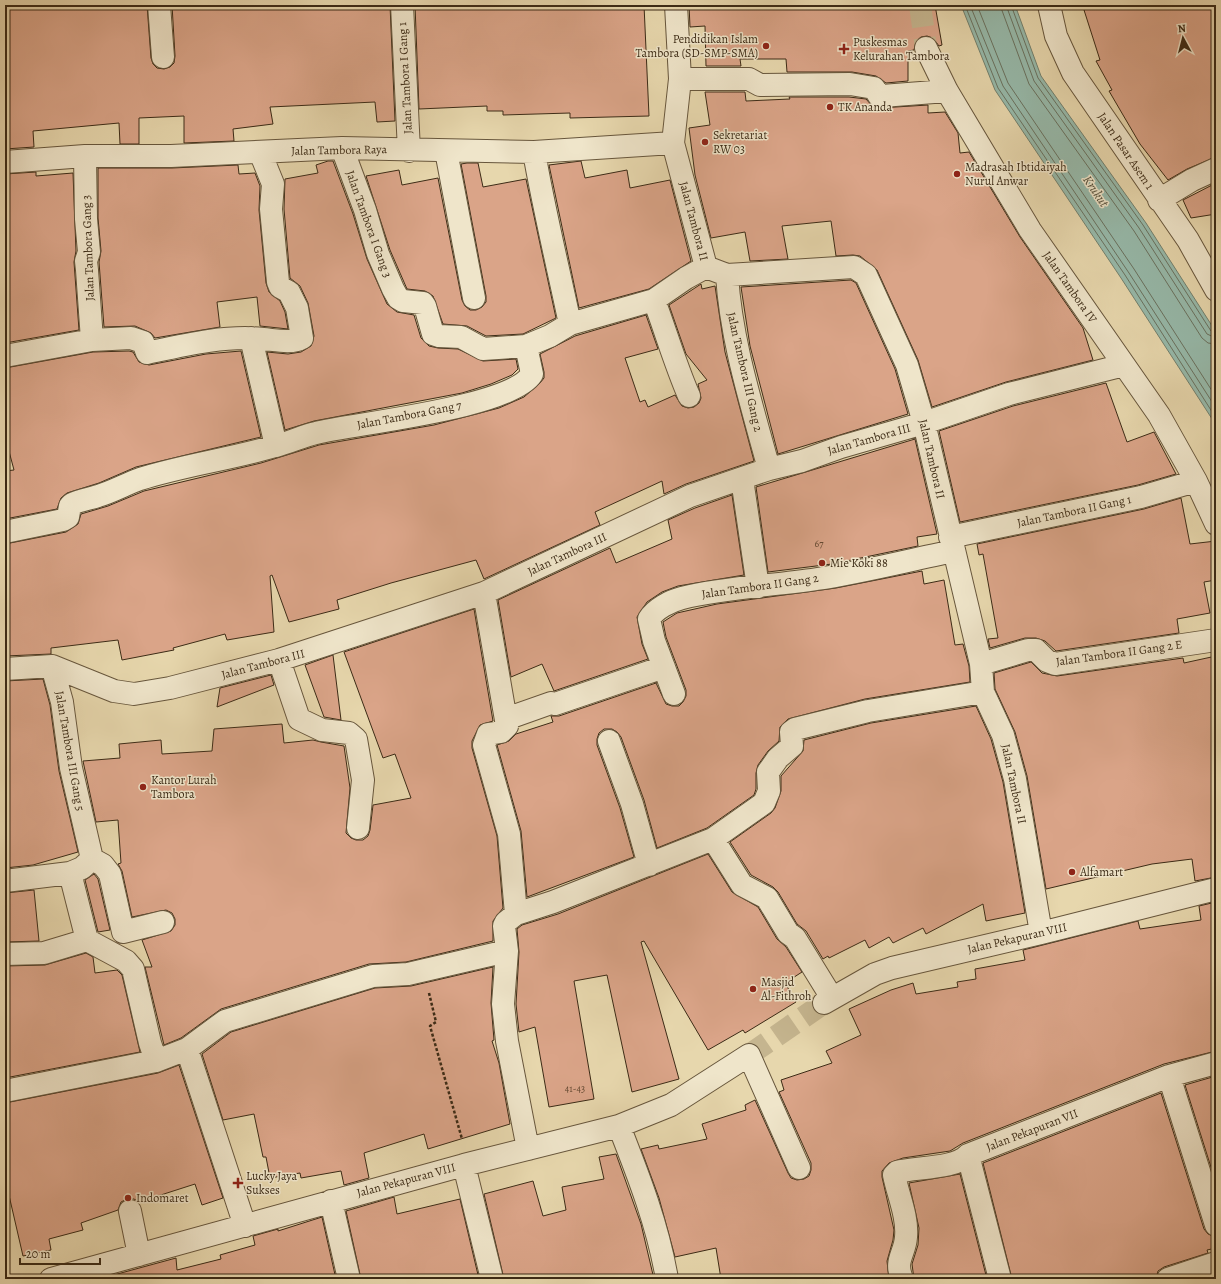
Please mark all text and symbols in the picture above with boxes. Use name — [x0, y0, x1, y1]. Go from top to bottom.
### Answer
north arrow — [1163, 18, 1203, 58]
text: N — [1177, 21, 1187, 37]
street label: Jalan Tambora I Gang 1 — [394, 22, 416, 134]
place label: Pendidikan Islam Tambora (SD-SMP-SMA) — [636, 31, 758, 61]
place label: Puskesmas Kelurahan Tambora — [853, 34, 950, 64]
marker: Pendidikan Islam Tambora (SD-SMP-SMA) — [761, 41, 771, 51]
marker: Puskesmas Kelurahan Tambora — [838, 43, 850, 55]
place label: TK Ananda — [838, 99, 892, 115]
marker: TK Ananda — [825, 102, 835, 112]
street label: Jalan Pasar Asem 1 — [1094, 109, 1158, 193]
place label: Sekretariat RW 03 — [713, 127, 767, 157]
marker: Sekretariat RW 03 — [700, 137, 710, 147]
street label: Jalan Tambora Raya — [291, 141, 387, 159]
place label: Madrasah Ibtidaiyah Nurul Anwar — [965, 159, 1067, 189]
street label: Jalan Tambora I Gang 3 — [342, 168, 396, 280]
marker: Madrasah Ibtidaiyah Nurul Anwar — [952, 169, 962, 179]
water label: Krukut — [1079, 172, 1113, 211]
street label: Jalan Tambora II — [676, 180, 712, 262]
street label: Jalan Tambora Gang 3 — [78, 195, 98, 301]
street label: Jalan Tambora IV — [1039, 248, 1101, 327]
street label: Jalan Tambora III Gang 2 — [723, 311, 767, 434]
street label: Jalan Tambora Gang 7 — [355, 397, 464, 433]
street label: Jalan Tambora II — [915, 418, 949, 500]
street label: Jalan Tambora III — [826, 420, 912, 458]
street label: Jalan Tambora II Gang 1 — [1015, 491, 1133, 531]
street label: Jalan Tambora III — [525, 529, 609, 579]
house number: 67 — [815, 537, 824, 550]
place label: Mie Koki 88 — [830, 555, 888, 571]
marker: Mie Koki 88 — [817, 558, 827, 568]
street label: Jalan Tambora II Gang 2 — [701, 570, 820, 602]
street label: Jalan Tambora II Gang 2 E — [1055, 636, 1183, 670]
street label: Jalan Tambora III — [220, 645, 306, 683]
street label: Jalan Tambora III Gang 5 — [52, 690, 88, 812]
street label: Jalan Tambora II — [998, 743, 1030, 825]
place label: Kantor Lurah Tambora — [151, 772, 217, 802]
marker: Kantor Lurah Tambora — [138, 782, 148, 792]
place label: Alfamart — [1079, 864, 1123, 880]
marker: Alfamart — [1067, 867, 1077, 877]
street label: Jalan Pekapuran VIII — [966, 919, 1068, 957]
place label: Masjid Al-Fithroh — [760, 974, 812, 1004]
marker: Masjid Al-Fithroh — [748, 984, 758, 994]
house number: 41-43 — [565, 1082, 585, 1095]
street label: Jalan Pekapuran VII — [984, 1105, 1080, 1155]
street label: Jalan Pekapuran VIII — [355, 1159, 457, 1201]
place label: Lucky Jaya Sukses — [246, 1168, 297, 1198]
marker: Lucky Jaya Sukses — [233, 1178, 243, 1188]
place label: Indomaret — [136, 1190, 189, 1206]
marker: Indomaret — [123, 1193, 133, 1203]
scale bar — [20, 1240, 100, 1266]
text: 20 m — [26, 1246, 50, 1262]

